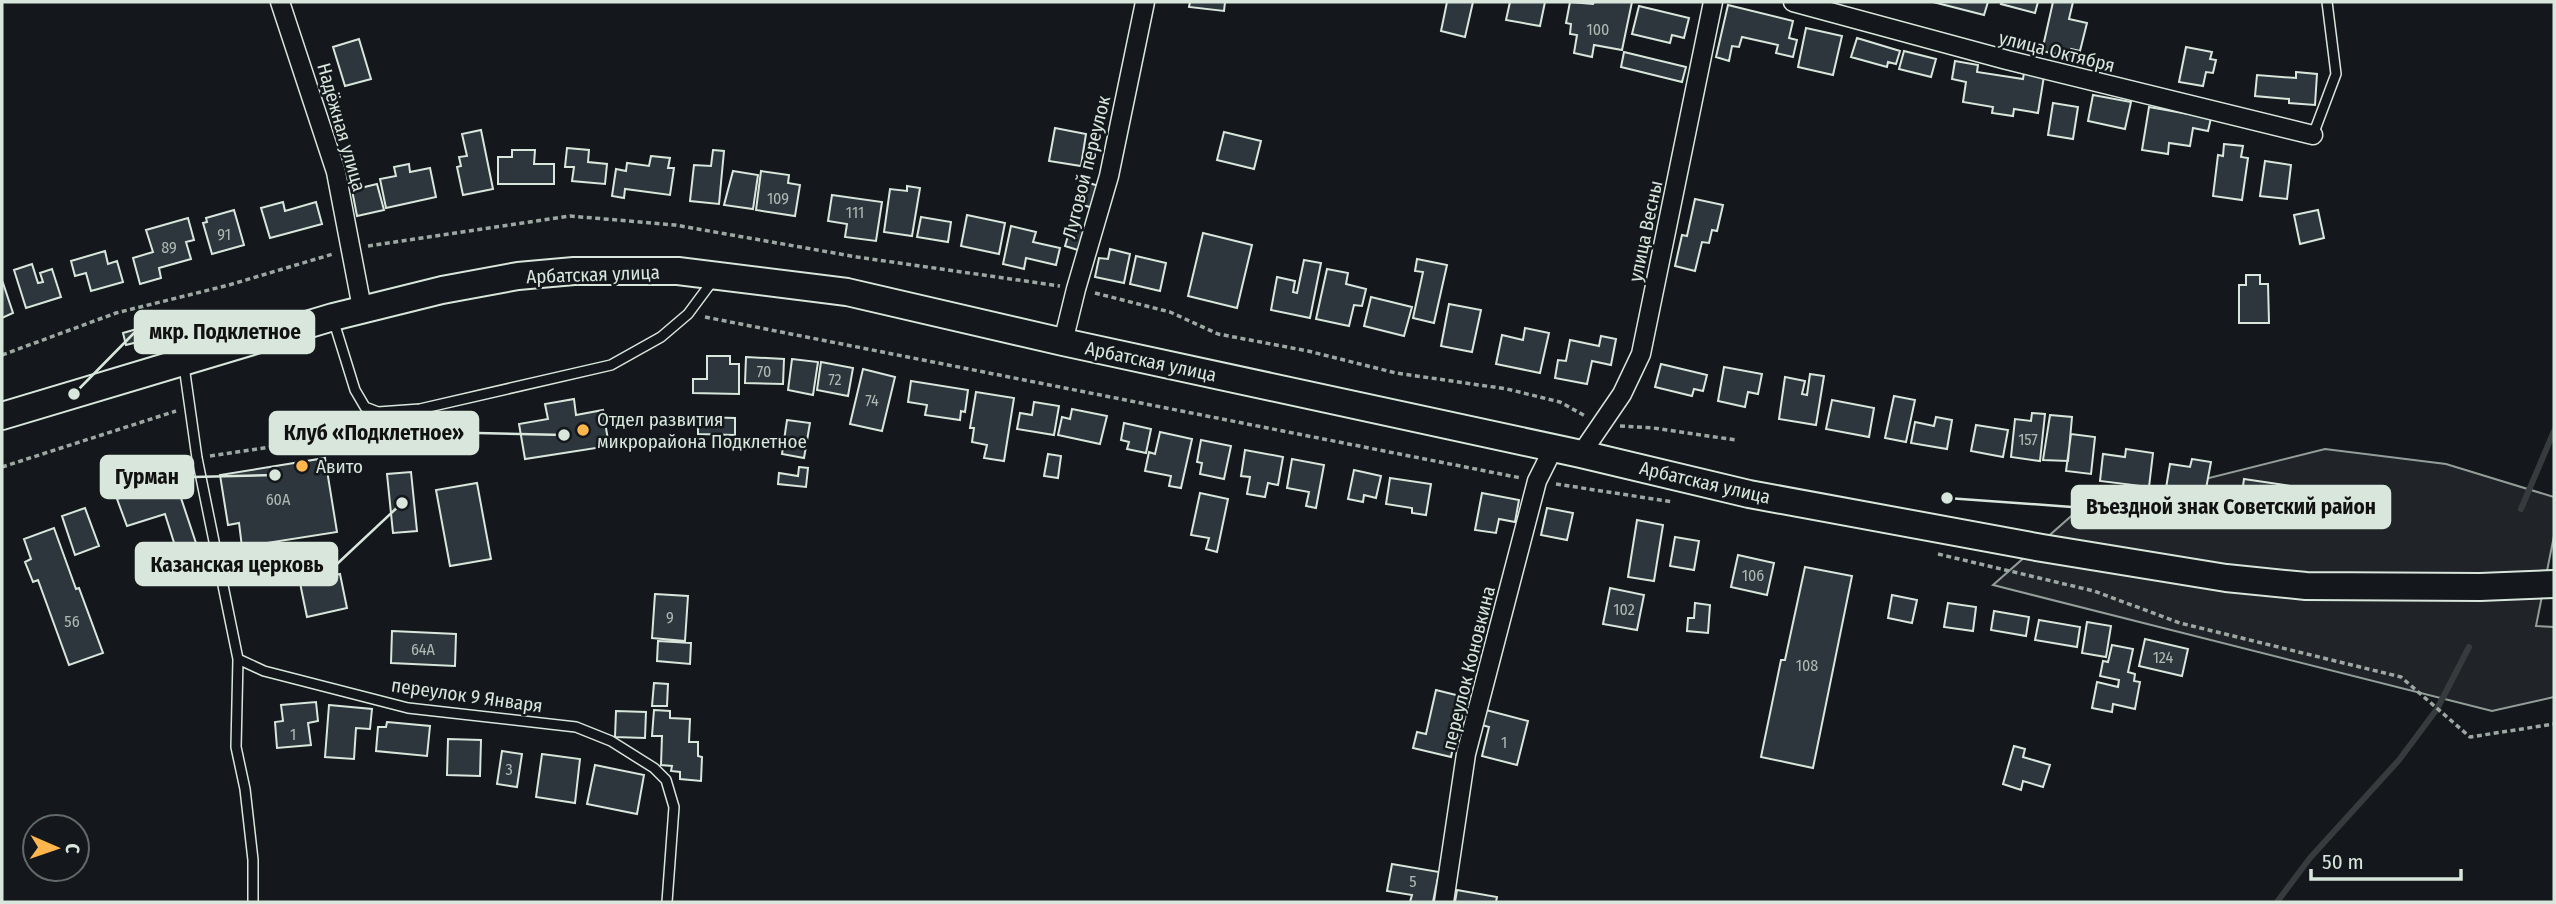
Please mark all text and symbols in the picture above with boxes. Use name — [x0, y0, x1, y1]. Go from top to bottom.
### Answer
house number: 100 — [1587, 20, 1609, 39]
street label: улица Октября — [1996, 26, 2117, 77]
street label: Надёжная улица — [312, 60, 371, 194]
street label: Луговой переулок — [1058, 93, 1115, 241]
street label: улица Весны — [1624, 178, 1667, 284]
house number: 109 — [767, 189, 789, 208]
house number: 111 — [846, 203, 864, 222]
house number: 91 — [217, 225, 231, 244]
house number: 89 — [161, 238, 177, 257]
street label: Арбатская улица — [526, 261, 660, 288]
callout: мкр. Подклетное — [135, 311, 314, 353]
text: мкр. Подклетное — [149, 319, 301, 345]
street label: Арбатская улица — [1083, 336, 1219, 387]
house number: 70 — [757, 362, 771, 381]
house number: 72 — [828, 370, 842, 389]
house number: 74 — [865, 391, 879, 410]
place label: Отдел развития микрорайона Подклетное — [597, 408, 807, 453]
callout: Клуб «Подклетное» — [270, 412, 478, 454]
text: Клуб «Подклетное» — [284, 420, 464, 446]
marker: Отдел развития микрорайона Подклетное — [575, 422, 591, 438]
house number: 157 — [2018, 430, 2038, 449]
place label: Авито — [316, 455, 363, 478]
callout: Гурман — [101, 456, 193, 498]
street label: Арбатская улица — [1637, 456, 1773, 509]
marker: Авито — [294, 458, 310, 474]
text: Гурман — [115, 464, 179, 490]
callout: Въездной знак Советский район — [2072, 486, 2390, 528]
house number: 60А — [266, 490, 291, 509]
text: Въездной знак Советский район — [2086, 494, 2376, 520]
callout: Казанская церковь — [136, 543, 337, 585]
text: Казанская церковь — [150, 552, 324, 578]
house number: 106 — [1742, 566, 1764, 585]
street label: переулок Коновкина — [1437, 584, 1500, 753]
house number: 102 — [1613, 600, 1635, 619]
house number: 9 — [666, 608, 674, 627]
house number: 56 — [64, 612, 80, 631]
house number: 64А — [411, 640, 436, 659]
house number: 124 — [2153, 648, 2174, 667]
house number: 108 — [1796, 656, 1818, 675]
street label: переулок 9 Января — [390, 673, 544, 717]
house number: 1 — [290, 725, 296, 744]
house number: 1 — [1501, 733, 1507, 752]
house number: 3 — [505, 760, 513, 779]
north arrow — [21, 813, 91, 883]
scale bar — [2311, 838, 2462, 882]
text: С — [61, 843, 84, 854]
text: 50 m — [2322, 849, 2364, 875]
house number: 5 — [1409, 872, 1417, 891]

